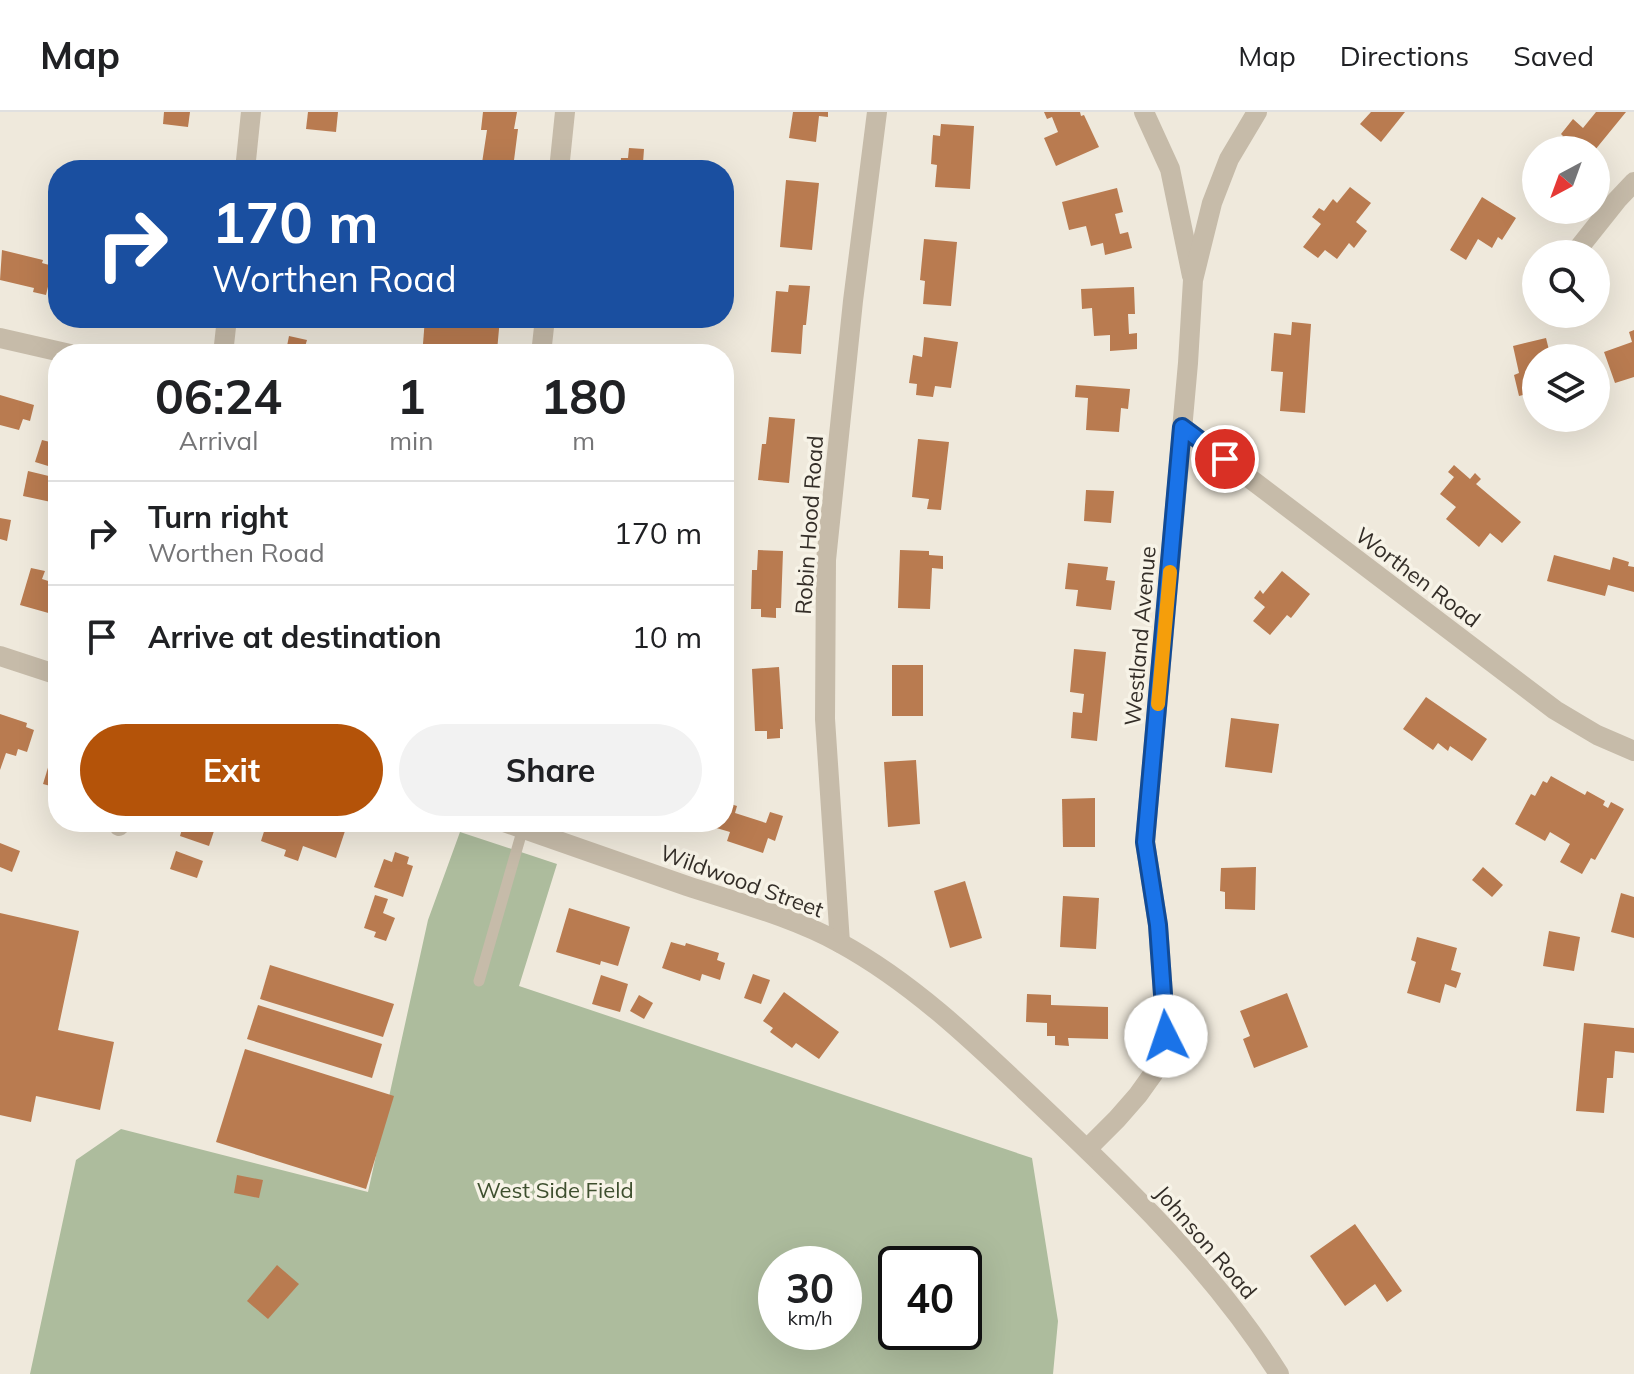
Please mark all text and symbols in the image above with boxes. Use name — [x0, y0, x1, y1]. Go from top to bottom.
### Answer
text: Map — [40, 31, 120, 79]
text: Map — [1238, 38, 1296, 73]
text: Directions — [1340, 38, 1469, 73]
text: Saved — [1513, 38, 1594, 73]
north arrow — [1522, 136, 1610, 224]
map controls — [1522, 136, 1610, 432]
text: 170 m — [212, 187, 379, 257]
icon: right — [80, 192, 184, 296]
button: search — [1522, 240, 1610, 328]
text: Worthen Road — [212, 256, 457, 301]
button: layers — [1522, 344, 1610, 432]
text: 06:24 — [155, 366, 282, 426]
text: 1 — [397, 366, 426, 426]
text: 180 — [541, 366, 627, 426]
text: Arrival — [179, 424, 258, 457]
text: min — [389, 424, 433, 457]
text: m — [572, 424, 595, 457]
pin — [1191, 425, 1259, 493]
street label: Robin Hood Road — [789, 435, 829, 615]
icon: arrive — [1203, 437, 1247, 481]
text: Turn right — [148, 498, 288, 536]
icon: right — [80, 511, 124, 555]
text: 170 m — [614, 514, 702, 552]
street label: Worthen Road — [1350, 521, 1486, 633]
text: Worthen Road — [148, 536, 325, 569]
street label: Westland Avenue — [1118, 545, 1162, 727]
icon: arrive — [80, 615, 124, 659]
text: Arrive at destination — [148, 618, 442, 656]
text: 10 m — [632, 618, 702, 656]
button: Exit — [80, 724, 383, 816]
button: Share — [399, 724, 702, 816]
street label: Wildwood Street — [656, 838, 828, 924]
position arrow — [1124, 994, 1208, 1078]
park label: West Side Field — [476, 1176, 634, 1204]
street label: Johnson Road — [1149, 1179, 1263, 1305]
speed limit sign: 40 — [878, 1246, 982, 1350]
text: 30 — [786, 1263, 834, 1313]
text: km/h — [787, 1305, 833, 1330]

